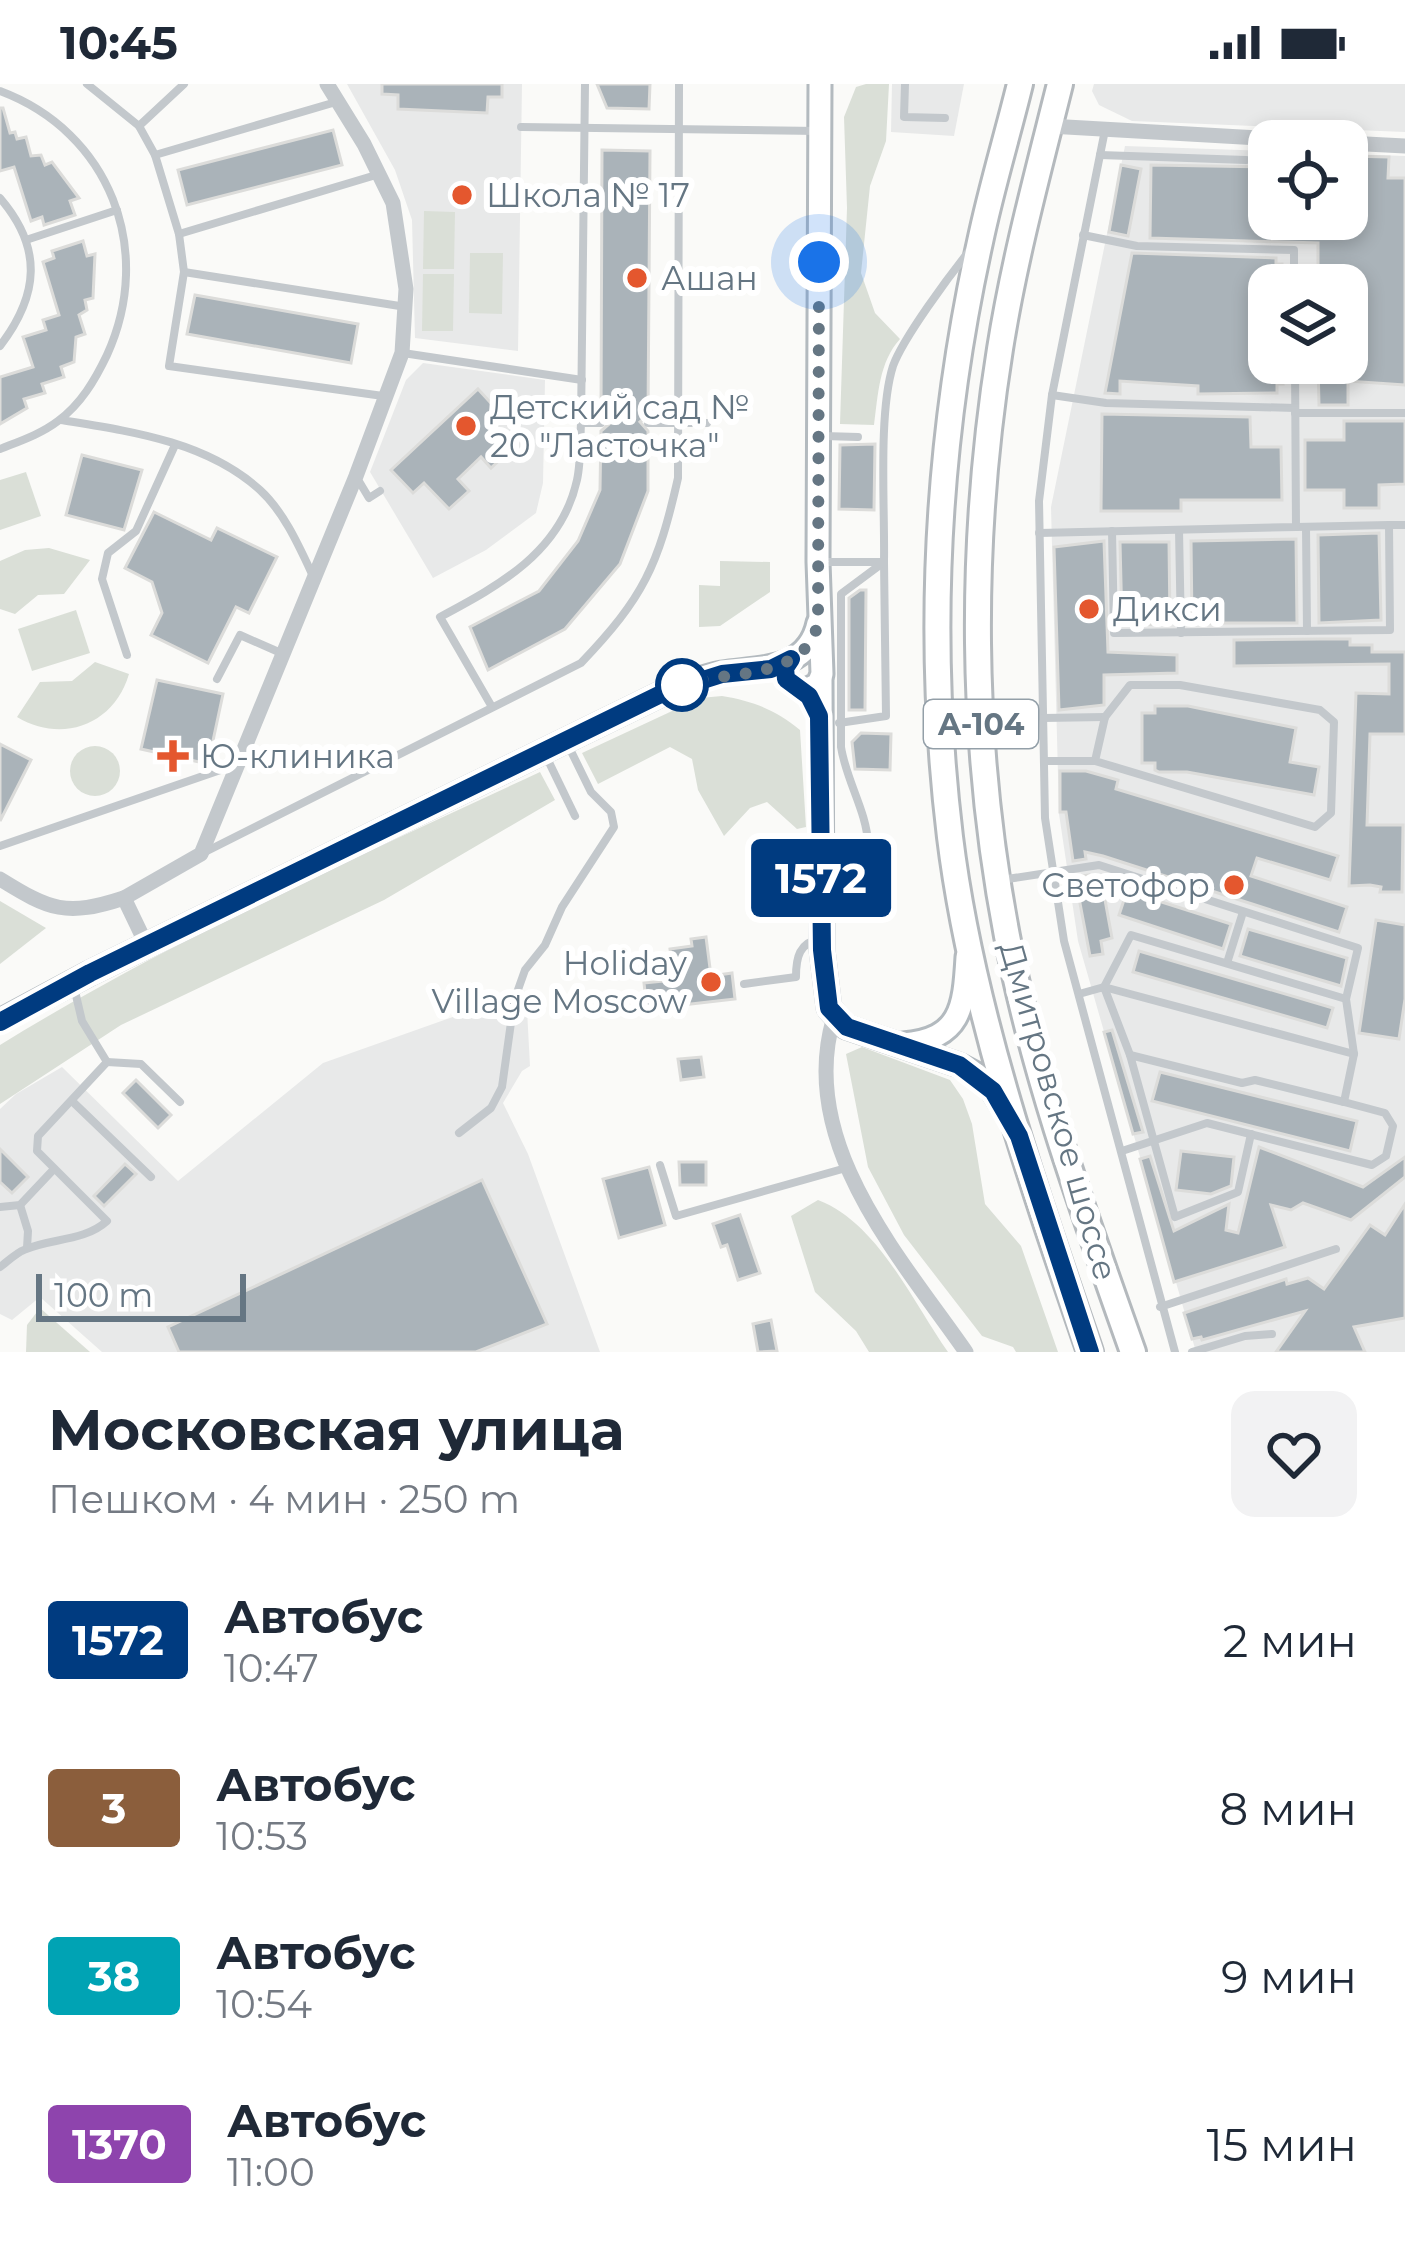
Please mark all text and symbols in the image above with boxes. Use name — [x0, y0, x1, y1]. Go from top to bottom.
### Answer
text: 10:45 — [60, 15, 178, 70]
map controls — [1248, 120, 1368, 384]
button: locate — [1248, 120, 1368, 240]
place label: Школа № 17 — [486, 175, 690, 215]
marker: Школа № 17 — [449, 182, 475, 208]
your location — [789, 232, 849, 292]
place label: Ашан — [661, 258, 758, 298]
button: layers — [1248, 264, 1368, 384]
marker: Ашан — [624, 265, 650, 291]
place label: Детский сад № 20 "Ласточка" — [490, 387, 750, 465]
marker: Детский сад № 20 "Ласточка" — [453, 413, 479, 439]
place label: Дикси — [1113, 589, 1222, 629]
marker: Дикси — [1076, 596, 1102, 622]
unlabelled marker — [657, 660, 707, 710]
road number: А-104 — [924, 700, 1038, 748]
place label: Ю-клиника — [200, 736, 395, 776]
marker: Ю-клиника — [157, 740, 189, 772]
line badge: 1572 — [737, 839, 905, 917]
text: 1572 — [775, 852, 867, 904]
place label: Светофор — [1041, 865, 1210, 905]
marker: Светофор — [1221, 872, 1247, 898]
street label: Дмитровское шоссе — [992, 937, 1126, 1285]
place label: Holiday Village Moscow — [431, 943, 687, 1021]
marker: Holiday Village Moscow — [698, 969, 724, 995]
scale bar — [36, 1268, 246, 1321]
text: 100 m — [54, 1275, 153, 1315]
button: heart — [1231, 1391, 1357, 1517]
text: Московская улица — [48, 1395, 624, 1464]
text: Пешком · 4 мин · 250 m — [48, 1475, 520, 1523]
text: Автобус — [224, 1589, 423, 1644]
text: 2 мин — [1223, 1613, 1357, 1668]
text: 1572 — [72, 1614, 164, 1666]
text: 10:47 — [224, 1644, 319, 1692]
text: Автобус — [216, 1757, 416, 1812]
text: 8 мин — [1220, 1781, 1357, 1836]
text: 3 — [102, 1782, 126, 1834]
text: 10:53 — [216, 1812, 308, 1860]
text: Автобус — [216, 1925, 416, 1980]
text: 9 мин — [1221, 1949, 1357, 2004]
text: 38 — [88, 1950, 140, 2002]
text: 10:54 — [216, 1980, 312, 2028]
text: Автобус — [227, 2093, 426, 2148]
text: 15 мин — [1207, 2117, 1357, 2172]
text: 1370 — [72, 2118, 167, 2170]
text: 11:00 — [227, 2148, 315, 2196]

